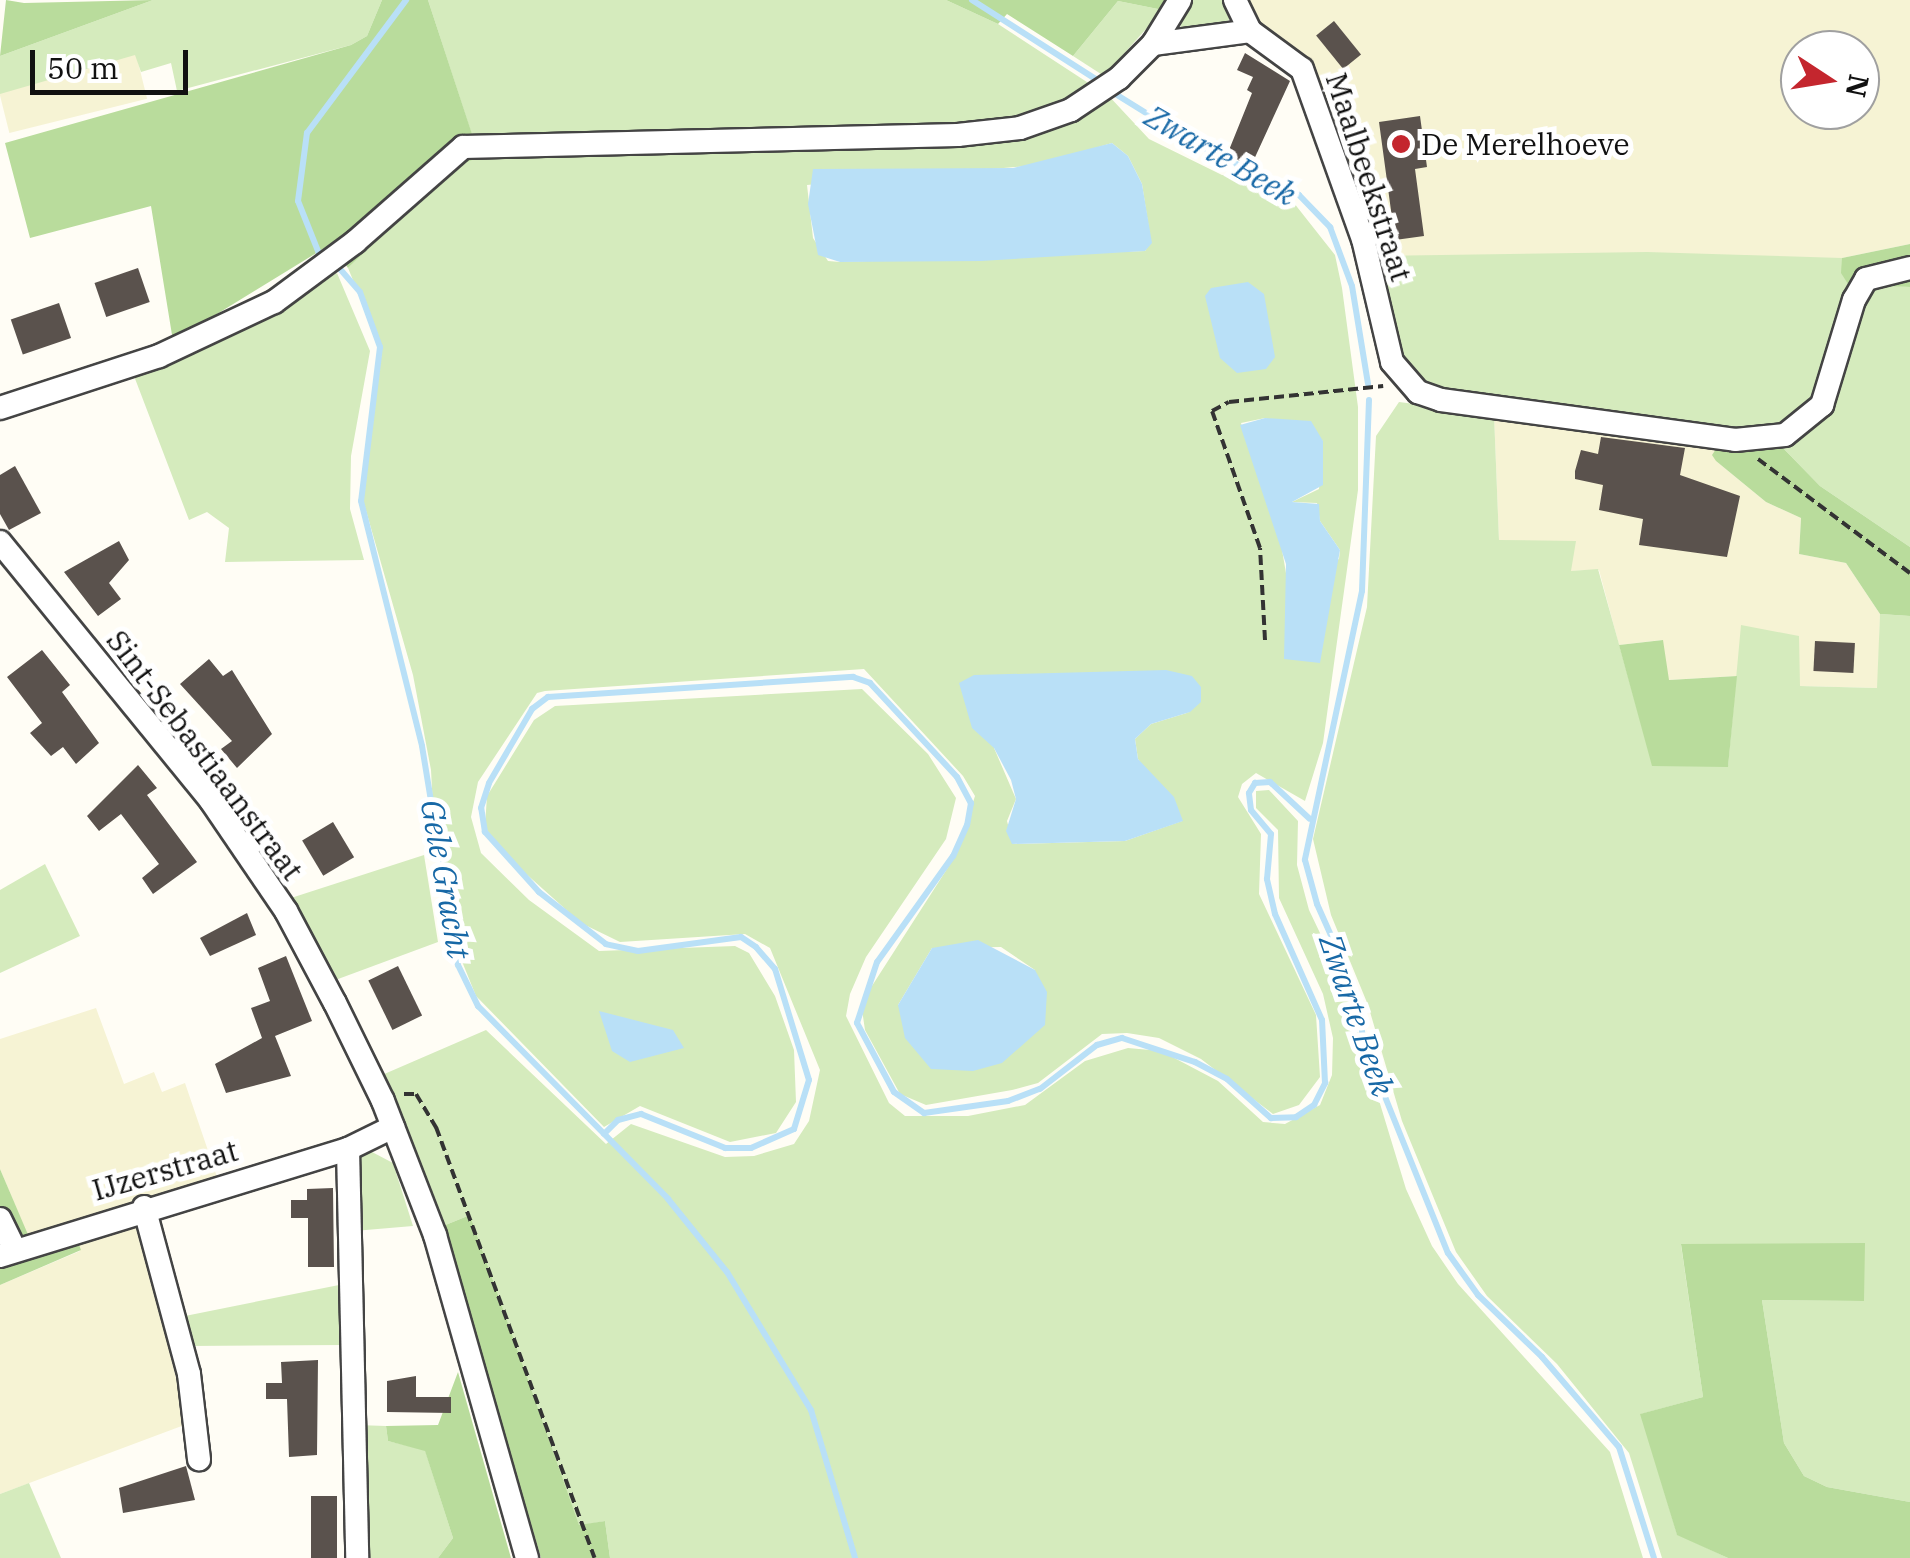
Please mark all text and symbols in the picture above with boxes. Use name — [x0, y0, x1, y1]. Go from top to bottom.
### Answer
scale bar — [35, 30, 192, 92]
north arrow — [1780, 30, 1880, 130]
text: 50 m — [47, 48, 119, 87]
street label: Maalbeekstraat — [1318, 68, 1420, 286]
text: N — [1837, 71, 1878, 101]
water label: Zwarte Beek — [1139, 96, 1303, 214]
place label: De Merelhoeve — [1421, 126, 1630, 162]
marker: De Merelhoeve — [1390, 133, 1412, 155]
street label: Sint-Sebastiaanstraat — [99, 623, 311, 887]
water label: Gele Gracht — [413, 796, 479, 962]
water label: Zwarte Beek — [1311, 929, 1403, 1101]
street label: IJzerstraat — [88, 1132, 242, 1208]

